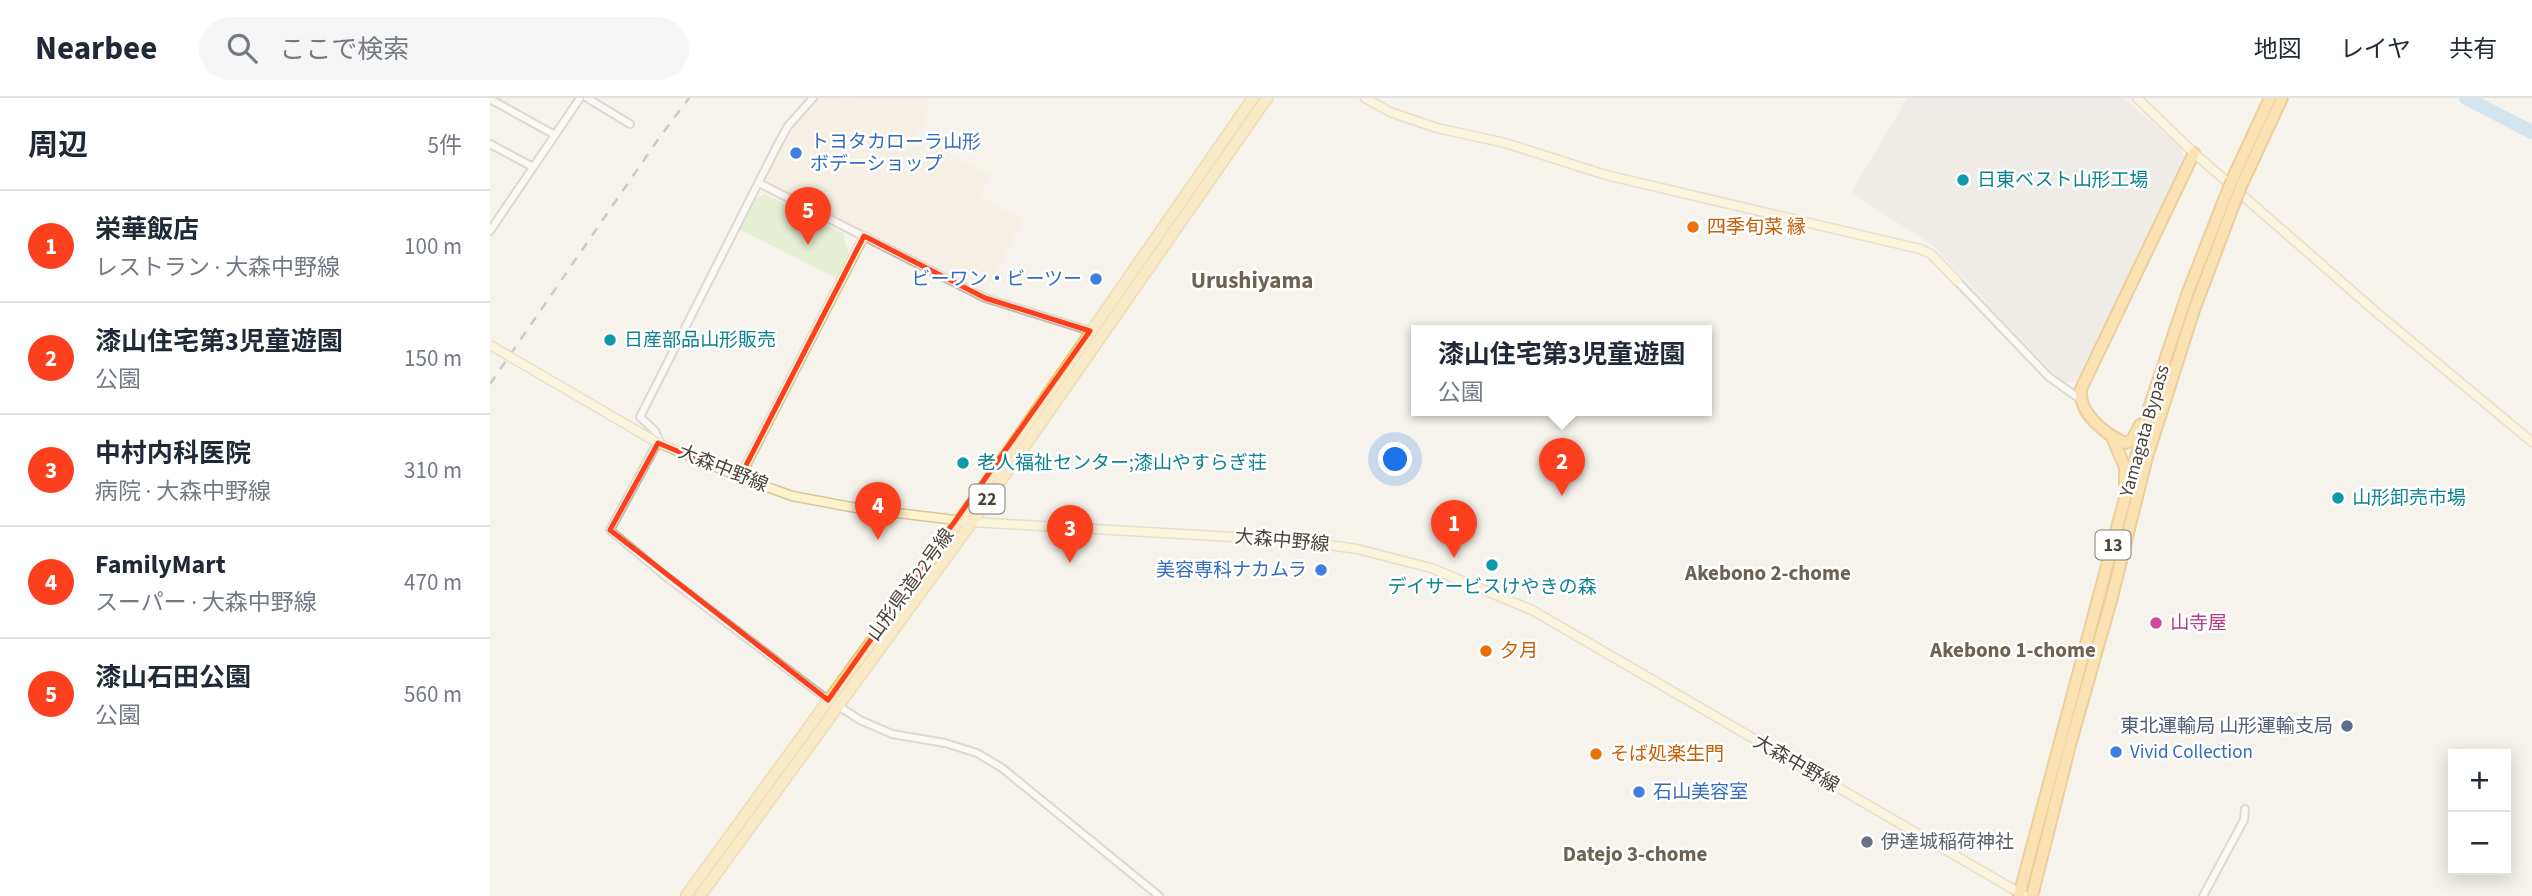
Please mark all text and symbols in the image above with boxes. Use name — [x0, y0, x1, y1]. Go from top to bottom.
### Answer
search box — [199, 17, 689, 80]
text: Nearbee — [35, 25, 157, 72]
icon: search — [223, 29, 261, 67]
text: ここで検索 — [279, 31, 409, 68]
text: 地図 — [2254, 32, 2302, 67]
text: レイヤ — [2340, 32, 2411, 67]
text: 共有 — [2449, 32, 2497, 67]
text: 周辺 — [28, 124, 88, 167]
text: 5件 — [428, 129, 462, 162]
place label: トヨタカローラ山形 ボデーショップ — [810, 129, 981, 178]
marker: トヨタカローラ山形 ボデーショップ — [788, 145, 804, 161]
place label: 日東ベスト山形工場 — [1977, 167, 2148, 194]
marker: 日東ベスト山形工場 — [1955, 172, 1971, 188]
pin: 5 — [785, 187, 831, 245]
text: 栄華飯店 — [95, 211, 199, 248]
place label: 四季旬菜 縁 — [1707, 214, 1806, 241]
marker: 四季旬菜 縁 — [1685, 219, 1701, 235]
text: 1 — [45, 230, 57, 263]
text: 100 m — [404, 230, 462, 263]
text: レストラン · 大森中野線 — [95, 251, 340, 284]
district label: Urushiyama — [1191, 264, 1313, 297]
place label: ビーワン・ビーツー — [911, 266, 1082, 293]
marker: ビーワン・ビーツー — [1088, 271, 1104, 287]
text: 漆山住宅第3児童遊園 — [95, 323, 343, 360]
popup — [1411, 325, 1712, 416]
place label: 日産部品山形販売 — [624, 327, 776, 354]
marker: 日産部品山形販売 — [602, 332, 618, 348]
text: 漆山住宅第3児童遊園 — [1438, 336, 1685, 373]
text: 2 — [45, 342, 57, 375]
text: 150 m — [404, 342, 462, 375]
street label: Yamagata Bypass — [2113, 362, 2177, 501]
text: 公園 — [95, 363, 141, 396]
text: 公園 — [1438, 376, 1484, 409]
text: 中村内科医院 — [95, 435, 251, 472]
pin: 2 — [1539, 438, 1585, 496]
street label: 大森中野線 — [674, 439, 772, 499]
your location — [1378, 442, 1412, 476]
place label: 老人福祉センター;漆山やすらぎ荘 — [977, 450, 1267, 477]
text: 3 — [45, 454, 57, 487]
text: 310 m — [404, 454, 462, 487]
marker: 老人福祉センター;漆山やすらぎ荘 — [955, 455, 971, 471]
text: 病院 · 大森中野線 — [95, 475, 271, 508]
pin: 4 — [855, 482, 901, 540]
road number: 22 — [970, 484, 1004, 514]
place label: 山形卸売市場 — [2352, 485, 2466, 512]
marker: 山形卸売市場 — [2330, 490, 2346, 506]
pin: 1 — [1431, 500, 1477, 558]
pin: 3 — [1047, 505, 1093, 563]
street label: 山形県道22号線 — [861, 523, 961, 647]
street label: 大森中野線 — [1233, 523, 1331, 559]
road number: 13 — [2096, 530, 2130, 560]
text: FamilyMart — [95, 546, 226, 583]
place label: 美容専科ナカムラ — [1156, 557, 1307, 584]
marker: デイサービスけやきの森 — [1484, 557, 1500, 573]
district label: Akebono 2-chome — [1684, 558, 1851, 588]
marker: 美容専科ナカムラ — [1313, 562, 1329, 578]
text: 4 — [45, 566, 57, 599]
text: 470 m — [404, 566, 462, 599]
place label: デイサービスけやきの森 — [1387, 574, 1597, 601]
text: スーパー · 大森中野線 — [95, 586, 317, 619]
place label: 山寺屋 — [2170, 610, 2227, 637]
marker: 山寺屋 — [2148, 615, 2164, 631]
district label: Akebono 1-chome — [1929, 635, 2096, 665]
place label: 夕月 — [1500, 638, 1538, 665]
marker: 夕月 — [1478, 643, 1494, 659]
text: 漆山石田公園 — [95, 659, 251, 696]
text: 5 — [45, 678, 57, 711]
text: 560 m — [404, 678, 462, 711]
text: 公園 — [95, 699, 141, 732]
place label: 東北運輸局 山形運輸支局 — [2120, 713, 2333, 740]
marker: 東北運輸局 山形運輸支局 — [2339, 718, 2355, 734]
street label: 大森中野線 — [1748, 729, 1844, 799]
place label: Vivid Collection — [2130, 739, 2253, 766]
place label: そば処楽生門 — [1610, 741, 1724, 768]
marker: Vivid Collection — [2108, 744, 2124, 760]
marker: そば処楽生門 — [1588, 746, 1604, 762]
map controls — [2448, 749, 2511, 875]
button: + — [2448, 749, 2511, 812]
place label: 石山美容室 — [1653, 779, 1748, 806]
marker: 石山美容室 — [1631, 784, 1647, 800]
button: − — [2448, 812, 2511, 875]
place label: 伊達城稲荷神社 — [1881, 829, 2014, 856]
marker: 伊達城稲荷神社 — [1859, 834, 1875, 850]
district label: Datejo 3-chome — [1563, 839, 1707, 869]

